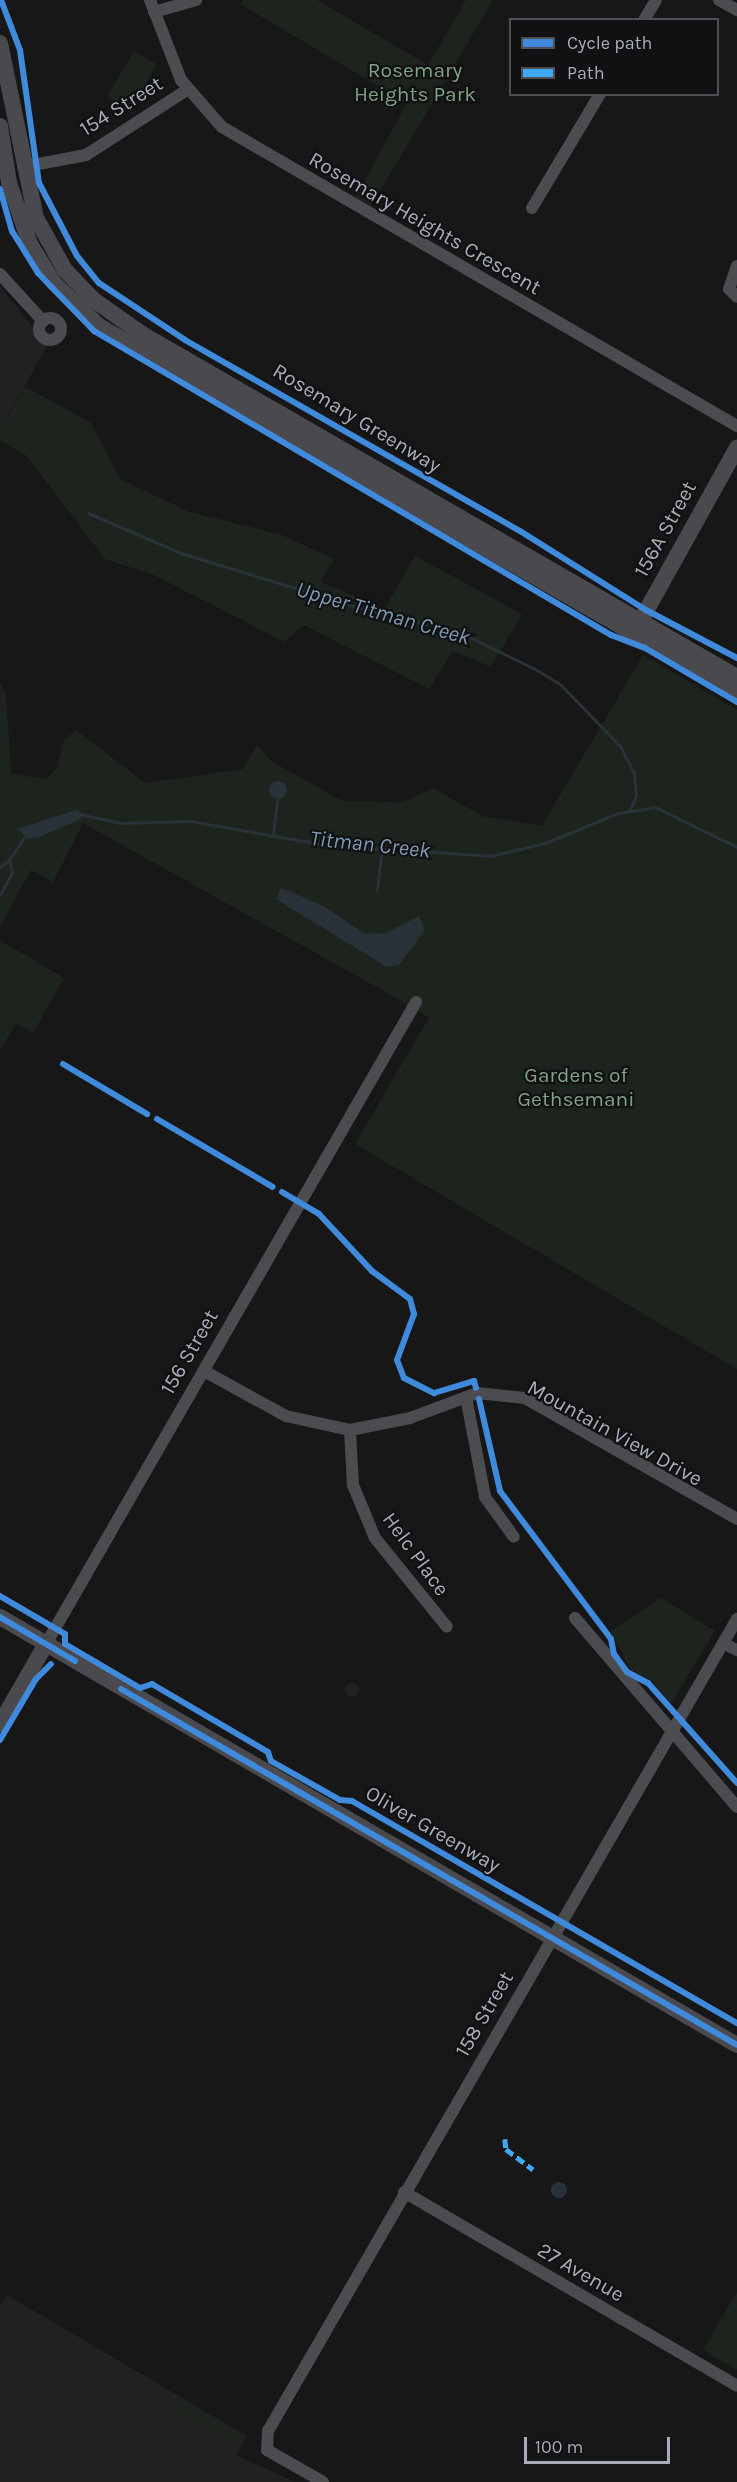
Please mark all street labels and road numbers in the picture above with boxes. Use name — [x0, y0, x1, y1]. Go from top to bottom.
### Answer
street label: 154 Street — [75, 71, 167, 141]
street label: Rosemary Heights Crescent — [305, 146, 545, 300]
street label: Rosemary Greenway — [268, 358, 446, 478]
street label: 156A Street — [628, 477, 702, 581]
street label: 156 Street — [155, 1305, 223, 1399]
street label: Mountain View Drive — [523, 1374, 707, 1492]
street label: Helc Place — [377, 1507, 455, 1601]
street label: Oliver Greenway — [361, 1780, 505, 1878]
street label: 158 Street — [450, 1967, 518, 2061]
street label: 27 Avenue — [533, 2237, 629, 2307]

